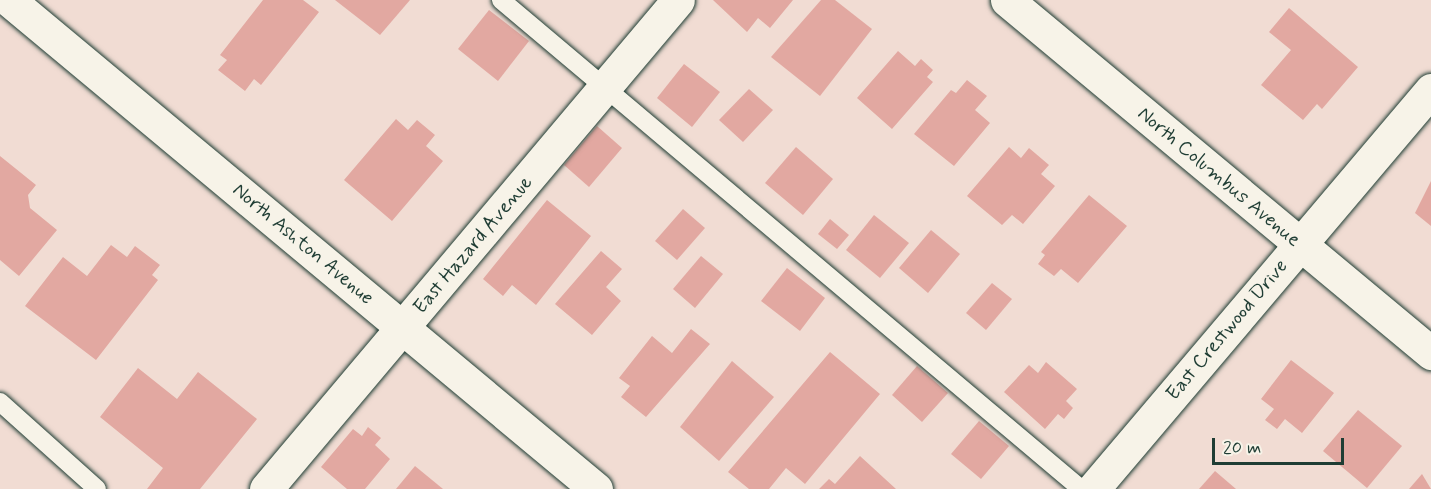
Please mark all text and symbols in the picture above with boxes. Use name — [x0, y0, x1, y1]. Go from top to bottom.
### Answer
street label: North Columbus Avenue — [1132, 101, 1306, 253]
street label: East Hazard Avenue — [409, 172, 537, 318]
street label: North Ashton Avenue — [226, 177, 380, 311]
street label: East Crestwood Drive — [1162, 255, 1292, 405]
scale bar — [1215, 426, 1347, 464]
text: 20 m — [1223, 436, 1261, 460]

